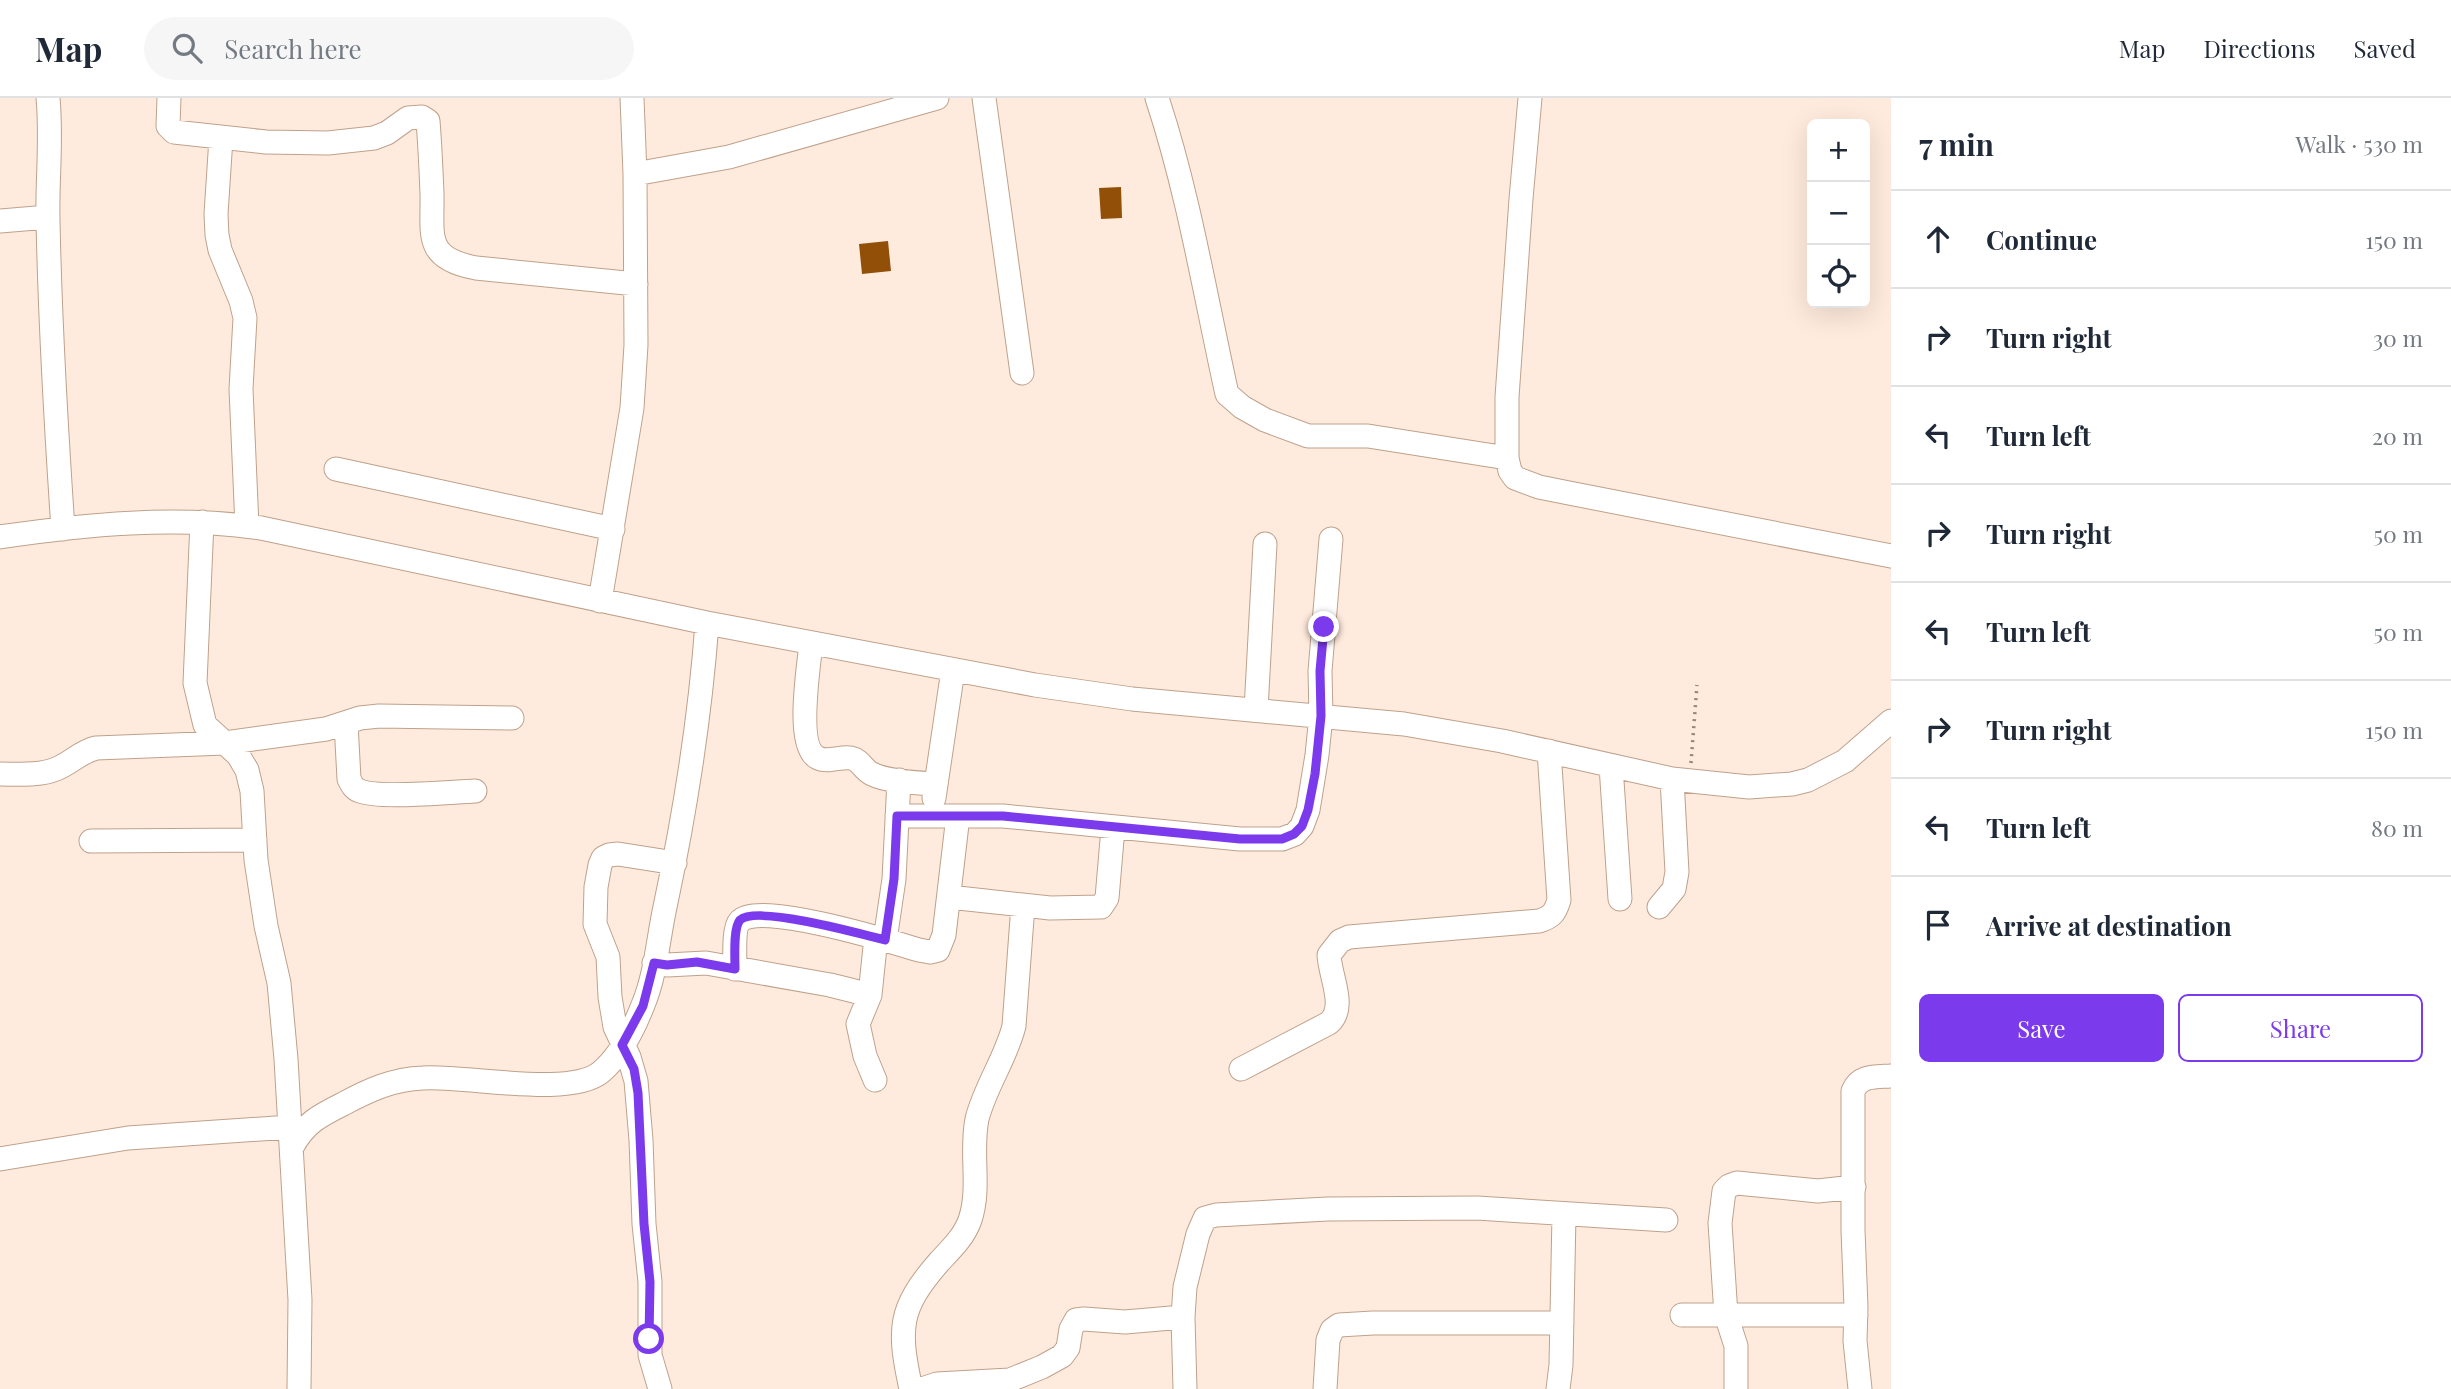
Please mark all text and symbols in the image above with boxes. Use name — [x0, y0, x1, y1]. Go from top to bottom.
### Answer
search box — [144, 17, 634, 80]
text: Map — [35, 26, 102, 70]
icon: search — [168, 29, 206, 67]
text: Search here — [224, 31, 362, 66]
text: Map — [2119, 32, 2165, 64]
text: Directions — [2203, 32, 2316, 64]
text: Saved — [2354, 32, 2416, 64]
map controls — [1807, 119, 1870, 308]
button: + — [1807, 119, 1870, 182]
text: 7 min — [1919, 124, 1994, 164]
text: Walk · 530 m — [2296, 128, 2423, 159]
button: − — [1807, 182, 1870, 245]
icon: ahead — [1919, 220, 1957, 258]
text: Continue — [1986, 222, 2097, 257]
text: 150 m — [2365, 224, 2423, 255]
button: locate — [1807, 245, 1870, 308]
icon: right — [1919, 318, 1957, 356]
text: Turn right — [1986, 320, 2112, 355]
text: 30 m — [2373, 322, 2423, 353]
icon: left — [1919, 416, 1957, 454]
text: Turn left — [1986, 418, 2091, 453]
text: 20 m — [2372, 420, 2423, 451]
icon: right — [1919, 514, 1957, 552]
text: Turn right — [1986, 516, 2112, 551]
text: 50 m — [2374, 518, 2423, 549]
route end — [1308, 611, 1339, 642]
icon: left — [1919, 612, 1957, 650]
text: Turn left — [1986, 614, 2091, 649]
text: 50 m — [2374, 616, 2423, 647]
icon: right — [1919, 710, 1957, 748]
text: Turn right — [1986, 712, 2112, 747]
text: 150 m — [2365, 714, 2423, 745]
icon: left — [1919, 808, 1957, 846]
text: Turn left — [1986, 810, 2091, 845]
text: 80 m — [2371, 812, 2423, 843]
icon: arrive — [1919, 906, 1957, 944]
text: Arrive at destination — [1986, 908, 2232, 943]
button: Save — [1919, 994, 2164, 1062]
button: Share — [2178, 994, 2423, 1062]
route start — [633, 1323, 664, 1354]

